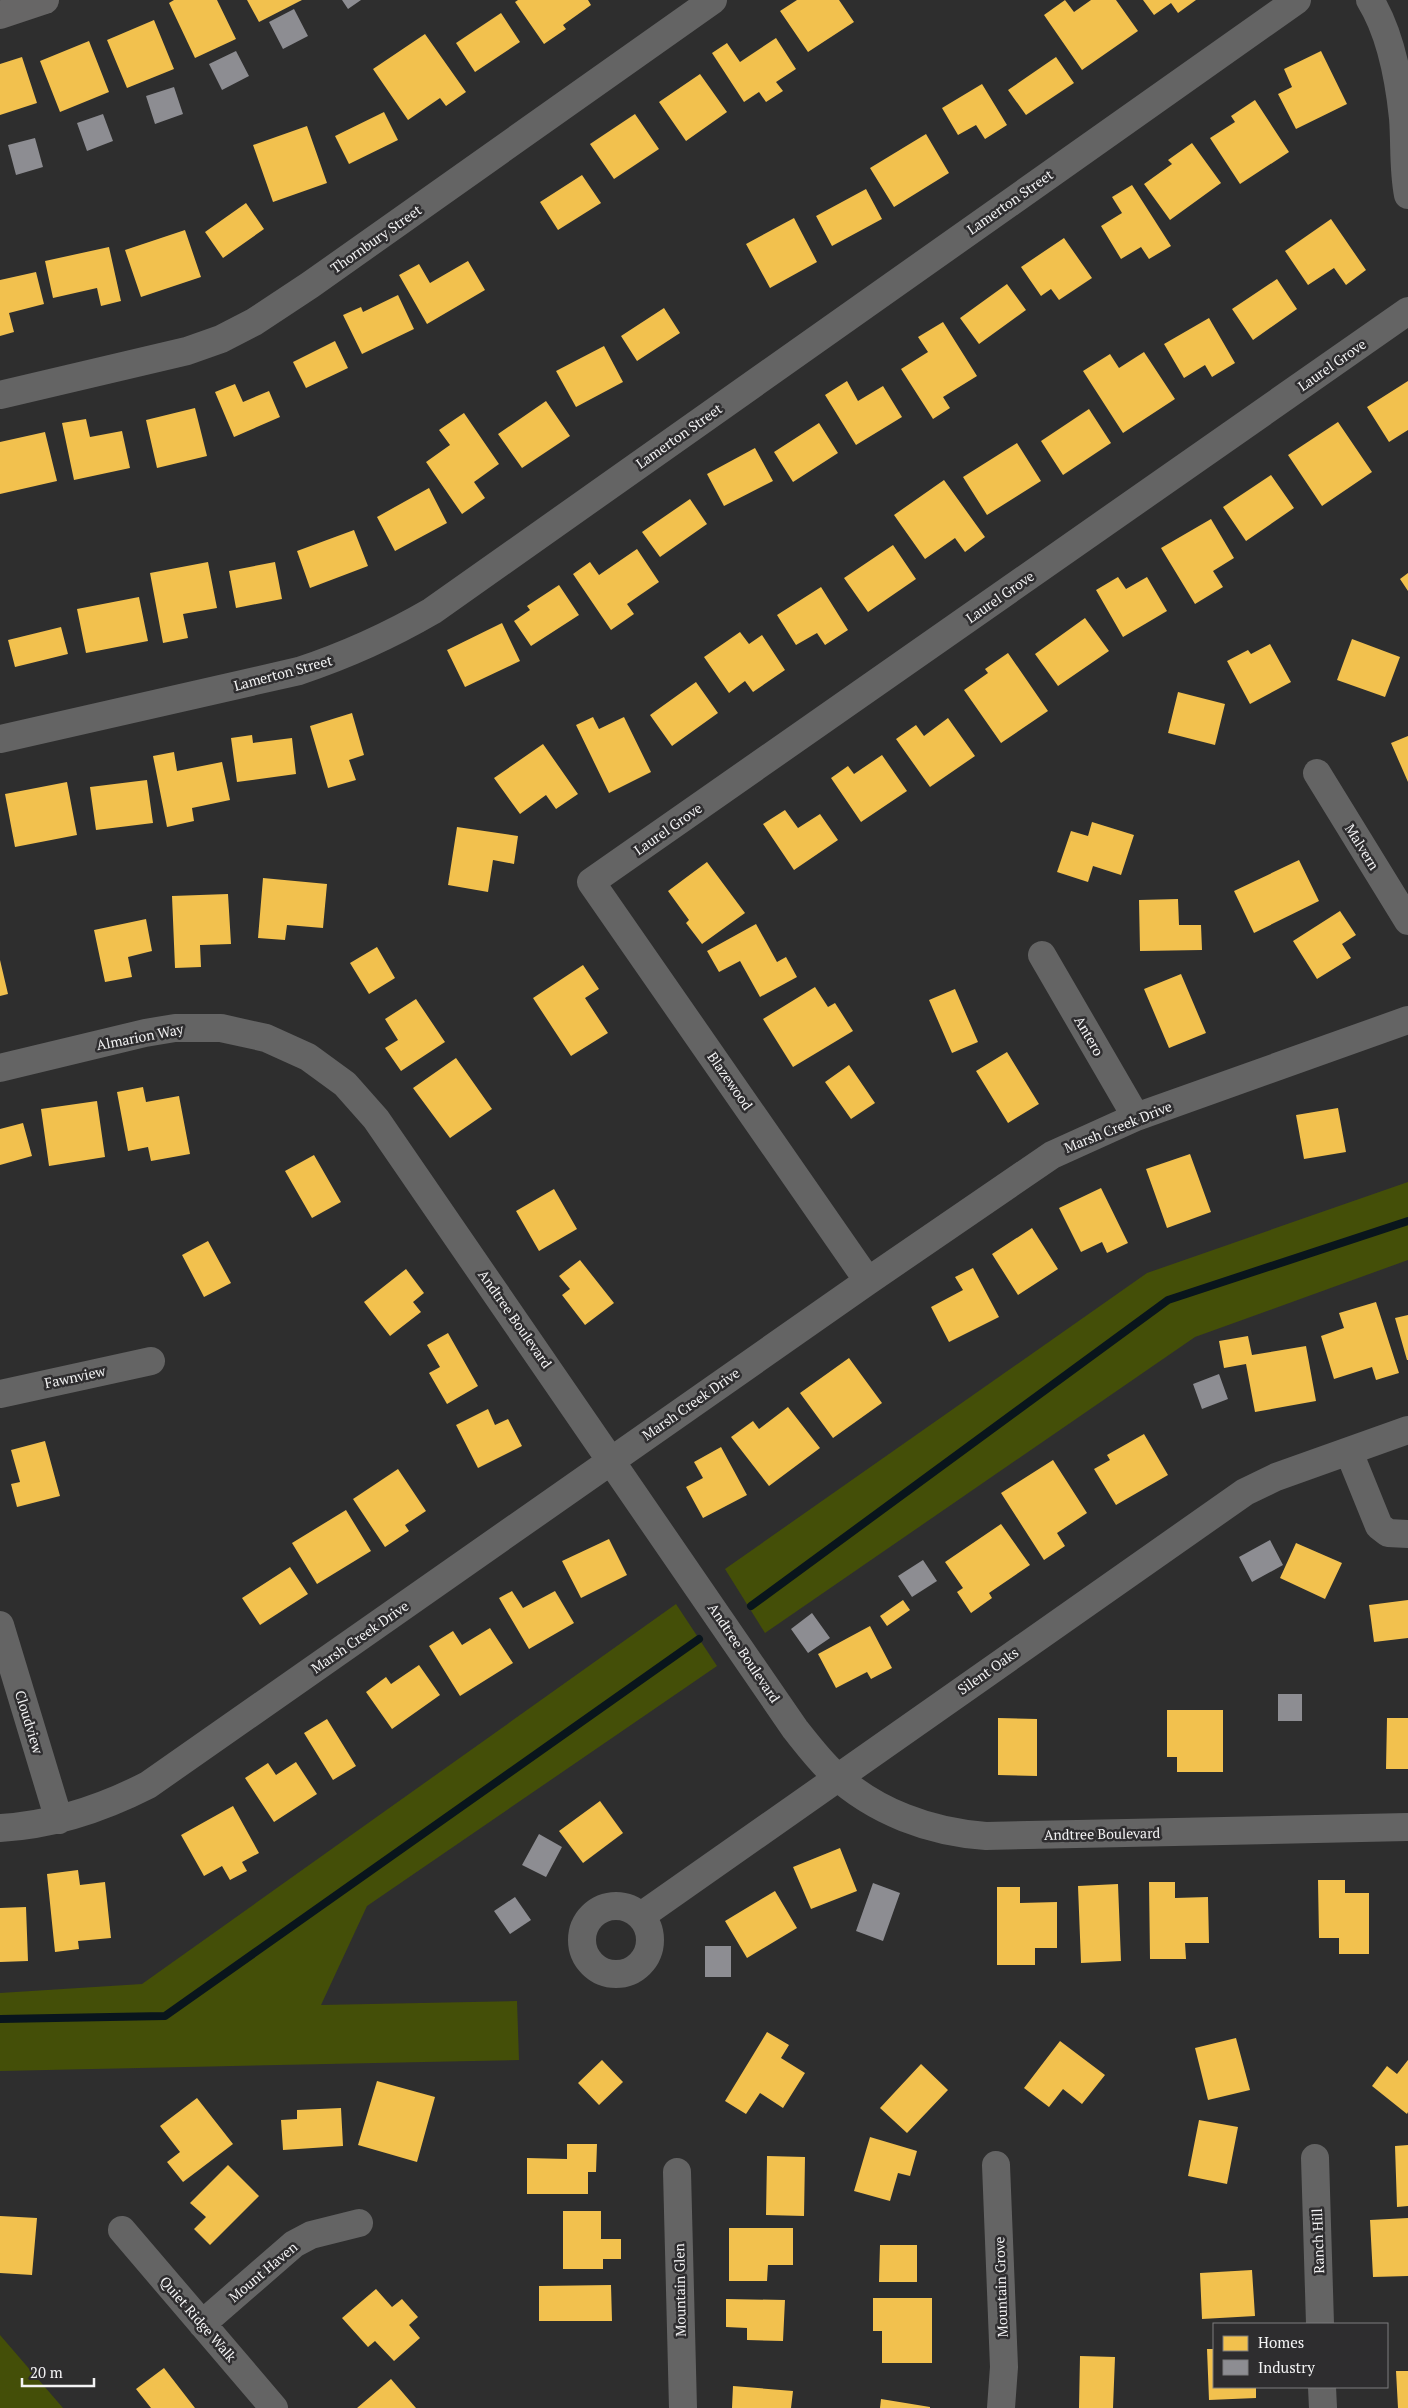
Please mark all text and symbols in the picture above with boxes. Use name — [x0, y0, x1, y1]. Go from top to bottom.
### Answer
street label: Lamerton Street — [963, 164, 1057, 238]
street label: Thornbury Street — [326, 200, 426, 277]
street label: Laurel Grove — [1294, 334, 1370, 395]
street label: Lamerton Street — [632, 398, 726, 472]
street label: Laurel Grove — [962, 566, 1038, 627]
street label: Lamerton Street — [232, 650, 335, 695]
street label: Laurel Grove — [630, 798, 706, 859]
street label: Malvern — [1341, 820, 1384, 874]
street label: Antero — [1070, 1012, 1109, 1059]
street label: Almarion Way — [95, 1019, 186, 1054]
street label: Blazewood — [703, 1048, 757, 1114]
street label: Marsh Creek Drive — [1061, 1096, 1175, 1157]
street label: Andtree Boulevard — [474, 1266, 557, 1372]
street label: Fawnview — [43, 1361, 108, 1392]
street label: Marsh Creek Drive — [638, 1363, 743, 1444]
street label: Marsh Creek Drive — [307, 1596, 412, 1677]
street label: Andtree Boulevard — [704, 1599, 785, 1706]
street label: Silent Oaks — [953, 1643, 1022, 1699]
street label: Cloudview — [11, 1688, 48, 1757]
street label: Andtree Boulevard — [1044, 1823, 1161, 1844]
street label: Ranch Hill — [1307, 2208, 1328, 2274]
street label: Mountain Grove — [989, 2236, 1012, 2338]
street label: Mount Haven — [224, 2237, 302, 2306]
street label: Mountain Glen — [669, 2242, 690, 2337]
street label: Quiet Ridge Walk — [156, 2272, 241, 2366]
legend — [1213, 2323, 1388, 2388]
text: Homes — [1258, 2332, 1304, 2352]
scale bar — [22, 2356, 95, 2388]
text: Industry — [1258, 2357, 1315, 2377]
text: 20 m — [30, 2362, 63, 2382]

